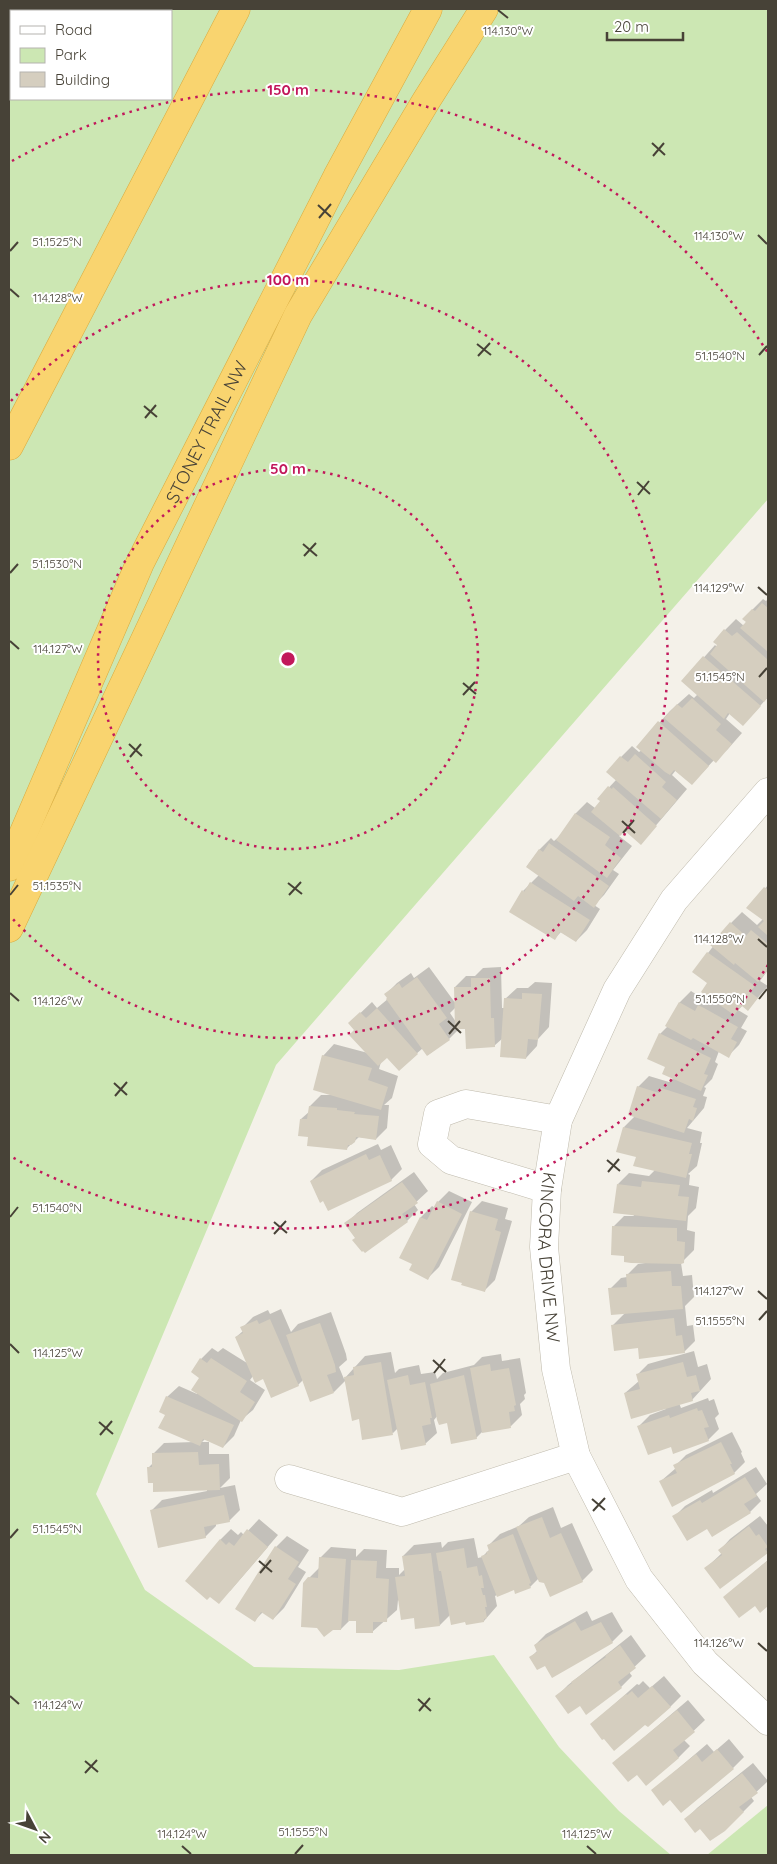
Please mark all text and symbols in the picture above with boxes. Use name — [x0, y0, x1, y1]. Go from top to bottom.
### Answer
legend — [10, 10, 172, 100]
scale bar — [607, 10, 683, 42]
text: 20 m — [614, 17, 649, 36]
text: Road — [55, 20, 92, 39]
text: 114.130°W — [483, 23, 533, 38]
text: Park — [55, 45, 87, 64]
text: Building — [55, 70, 110, 89]
text: 150 m — [267, 80, 309, 99]
text: 114.130°W — [694, 228, 744, 243]
text: 51.1525°N — [32, 234, 82, 249]
text: 100 m — [267, 270, 309, 289]
text: 114.128°W — [33, 290, 83, 305]
text: 51.1540°N — [695, 348, 745, 363]
street label: STONEY TRAIL NW — [160, 357, 252, 507]
text: 50 m — [270, 459, 306, 478]
text: 51.1530°N — [32, 556, 82, 571]
text: 114.129°W — [694, 580, 744, 595]
text: 114.127°W — [33, 641, 83, 656]
centre of rings — [279, 650, 297, 668]
text: 51.1545°N — [695, 669, 745, 684]
text: 51.1535°N — [32, 878, 82, 893]
text: 114.128°W — [694, 931, 744, 946]
text: 51.1550°N — [695, 991, 745, 1006]
text: 114.126°W — [33, 993, 83, 1008]
street label: KINCORA DRIVE NW — [533, 1171, 565, 1344]
text: 51.1540°N — [32, 1200, 82, 1215]
text: 114.127°W — [694, 1283, 744, 1298]
text: 51.1555°N — [695, 1313, 745, 1328]
text: 114.125°W — [33, 1345, 83, 1360]
text: 51.1545°N — [32, 1521, 82, 1536]
text: 114.126°W — [694, 1635, 744, 1650]
text: 114.124°W — [33, 1697, 83, 1712]
north arrow — [10, 1804, 60, 1854]
text: 51.1555°N — [278, 1824, 328, 1839]
text: 114.124°W — [157, 1826, 207, 1841]
text: 114.125°W — [562, 1826, 612, 1841]
text: N — [35, 1828, 55, 1847]

